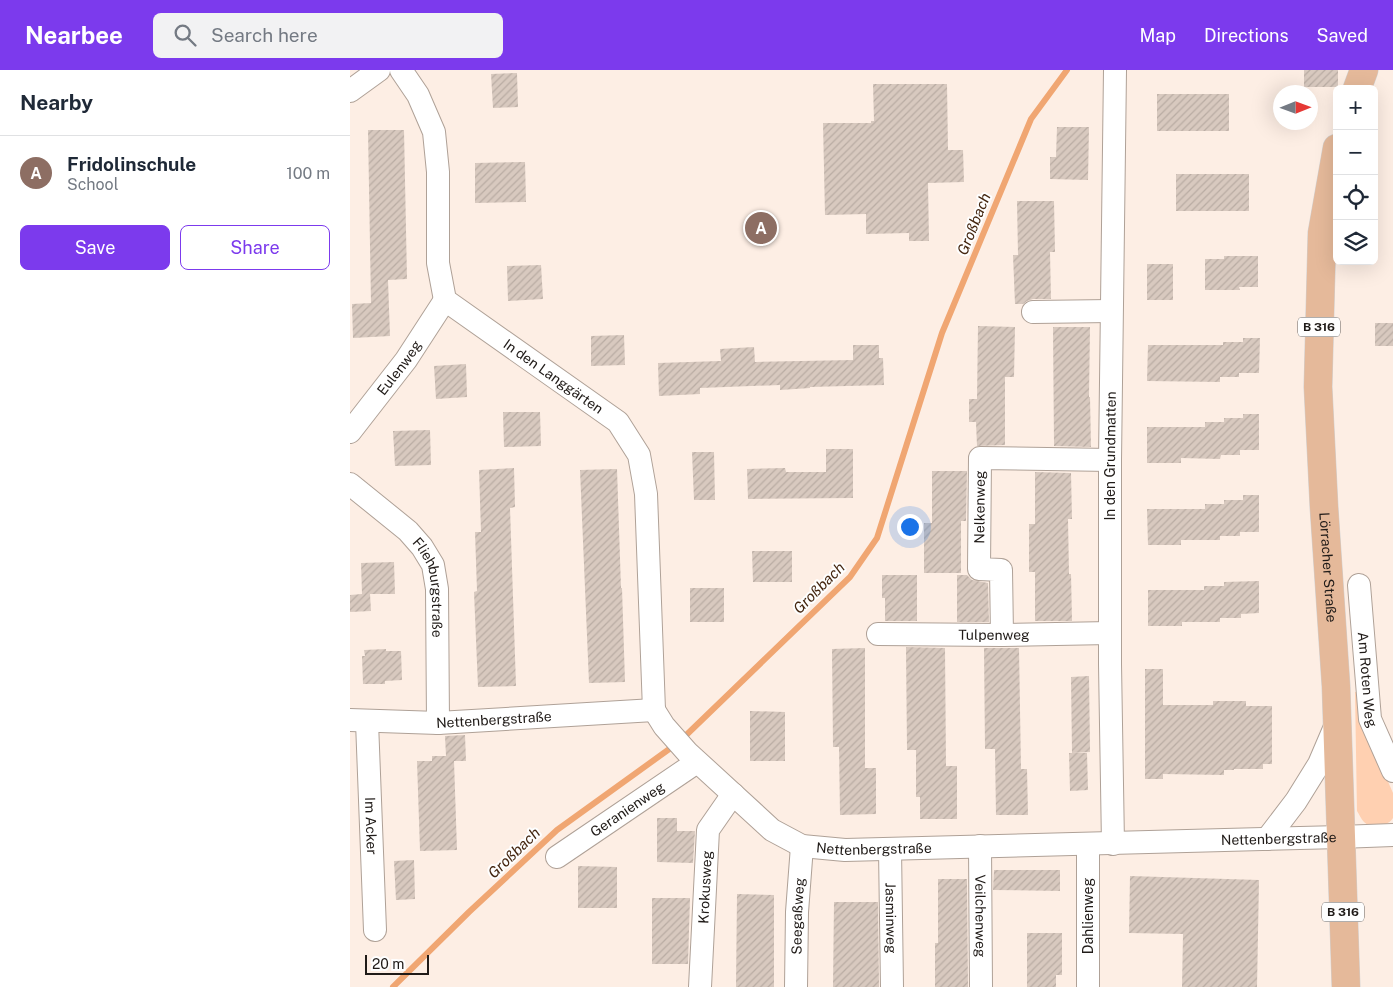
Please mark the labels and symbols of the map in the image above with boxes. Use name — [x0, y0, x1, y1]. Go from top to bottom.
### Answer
north arrow — [1273, 85, 1318, 130]
water label: Großbach — [953, 190, 994, 257]
pin: A — [745, 209, 777, 247]
road number: B 316 — [1298, 318, 1340, 336]
street label: In den Langgärten — [500, 336, 606, 417]
street label: Eulenweg — [374, 337, 425, 398]
street label: In den Grundmatten — [1102, 391, 1119, 521]
street label: Nelkenweg — [971, 470, 988, 544]
street label: Lörracher Straße — [1316, 512, 1340, 623]
your location — [897, 514, 923, 540]
street label: Fliehburgstraße — [409, 534, 445, 638]
water label: Großbach — [790, 559, 848, 617]
street label: Tulpenweg — [958, 626, 1030, 643]
street label: Am Roten Weg — [1355, 631, 1381, 730]
street label: Nettenbergstraße — [436, 708, 552, 731]
street label: Geranienweg — [587, 778, 668, 840]
street label: Im Acker — [362, 797, 380, 855]
water label: Großbach — [484, 824, 543, 881]
street label: Nettenbergstraße — [1221, 829, 1337, 848]
street label: Nettenbergstraße — [815, 839, 932, 858]
street label: Krokusweg — [695, 850, 715, 924]
street label: Veilchenweg — [972, 874, 989, 958]
street label: Seegaßweg — [788, 877, 808, 955]
street label: Dahlienweg — [1080, 878, 1096, 954]
street label: Jasminweg — [882, 882, 900, 954]
road number: B 316 — [1322, 902, 1364, 922]
scale bar — [365, 952, 429, 975]

